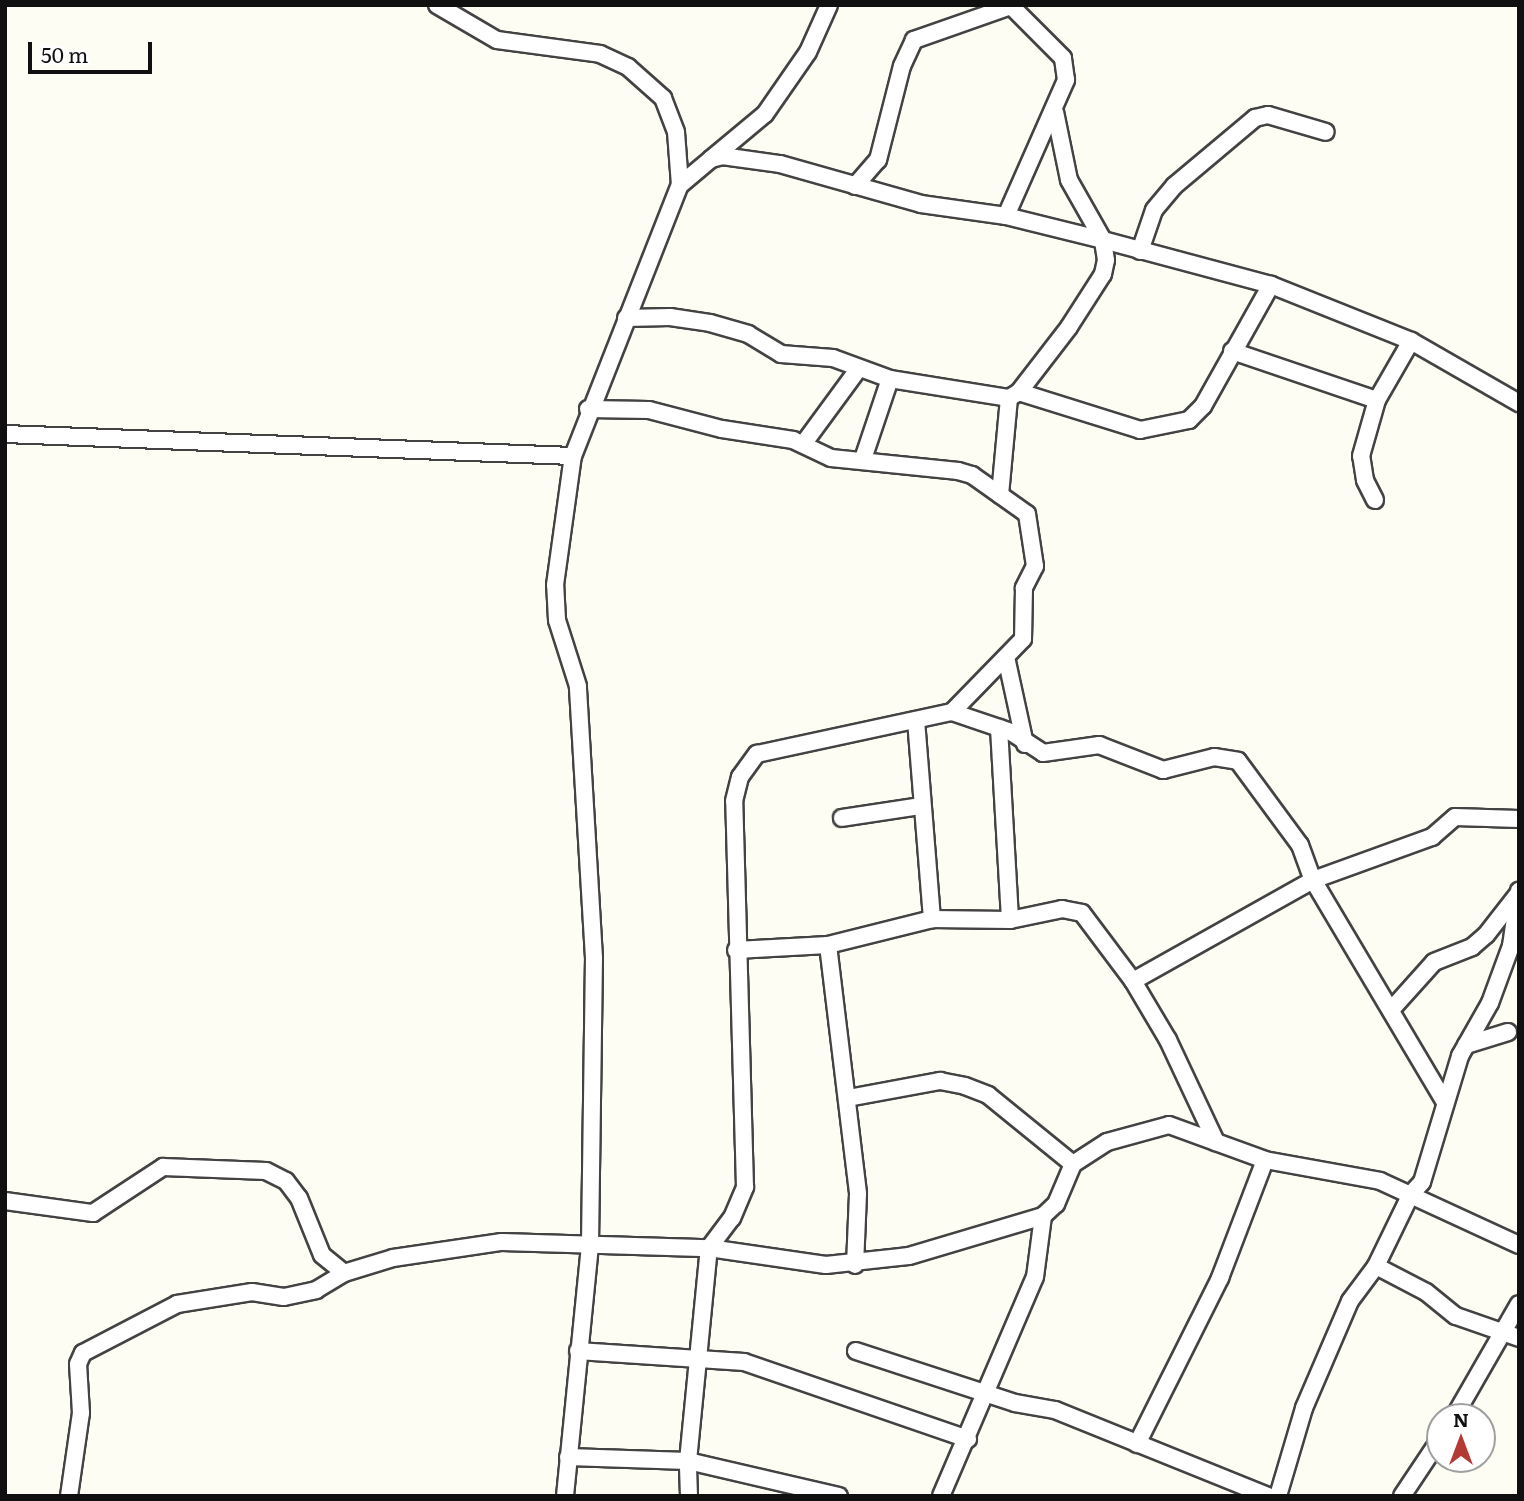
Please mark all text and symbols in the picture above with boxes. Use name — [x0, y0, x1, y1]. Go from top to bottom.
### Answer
scale bar — [32, 28, 156, 72]
text: 50 m — [41, 38, 88, 69]
north arrow — [1426, 1403, 1496, 1473]
text: N — [1453, 1405, 1469, 1433]

